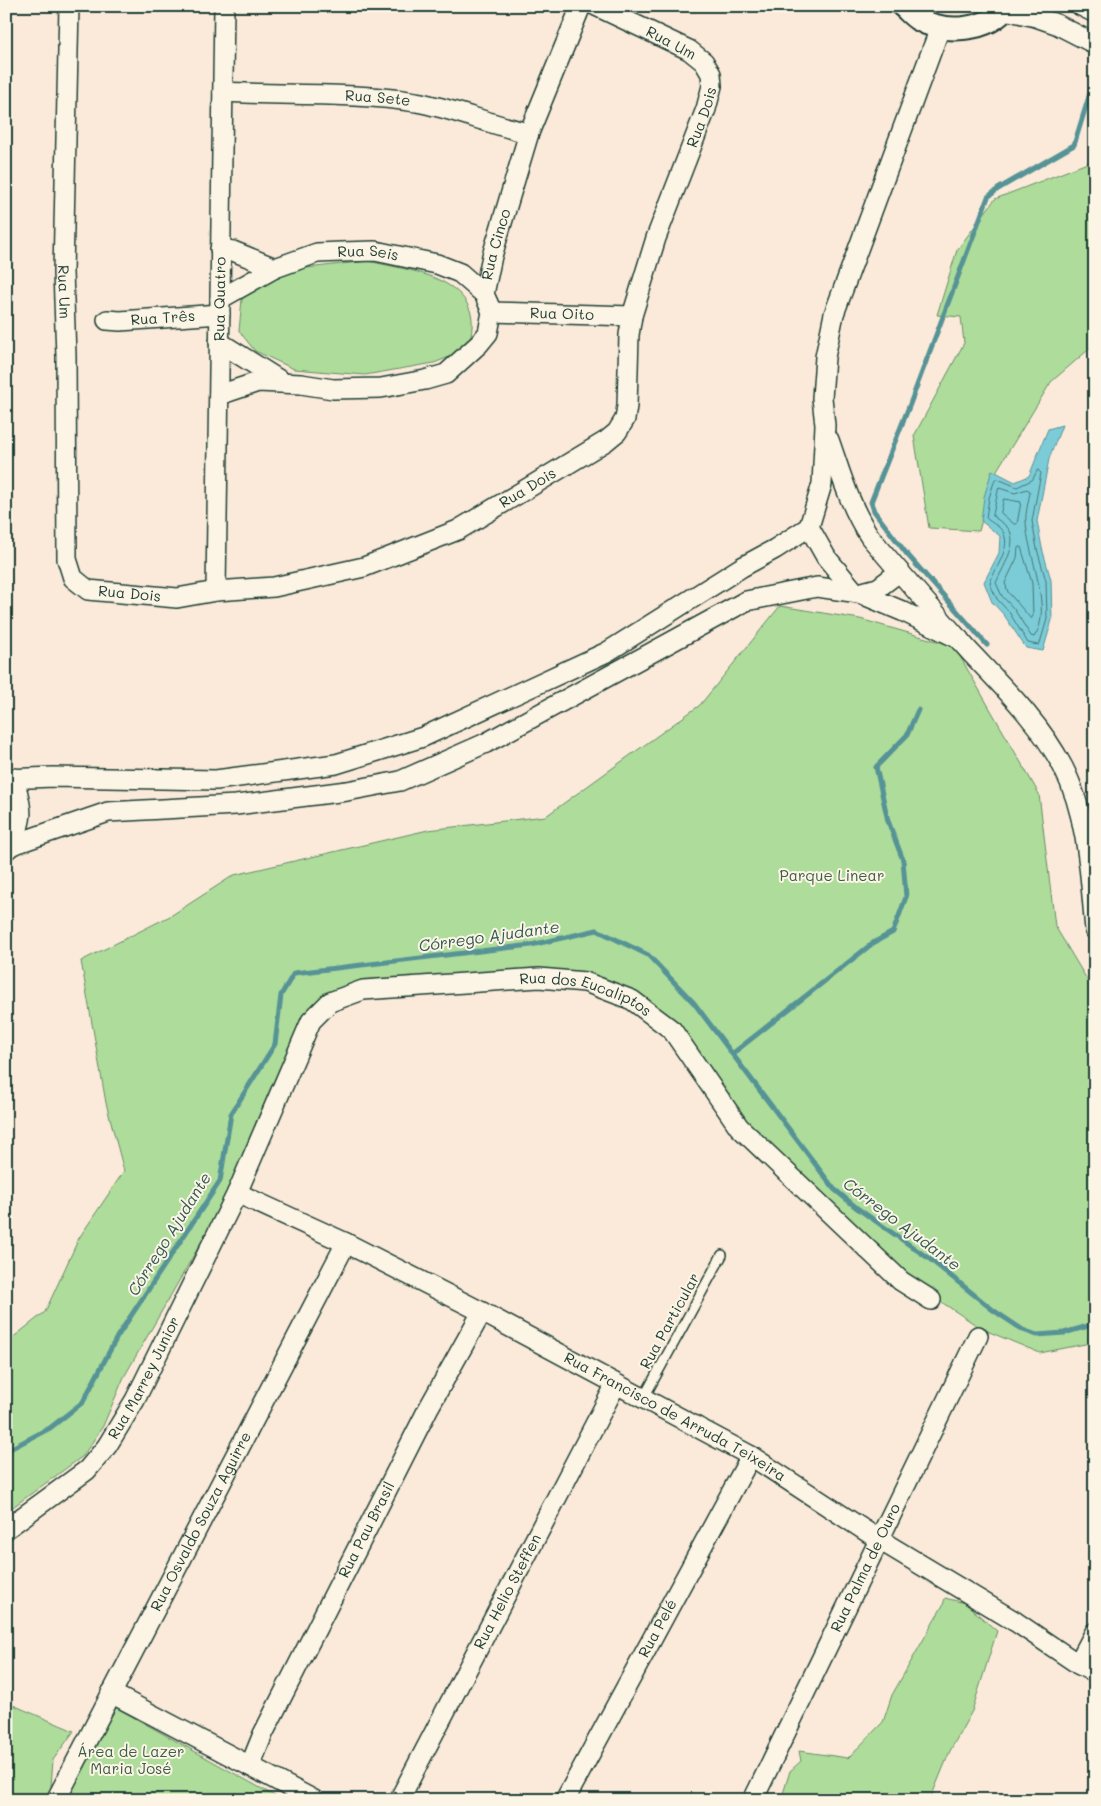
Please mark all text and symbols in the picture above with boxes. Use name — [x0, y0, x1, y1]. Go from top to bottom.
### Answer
street label: Rua Um — [643, 21, 700, 64]
street label: Rua Sete — [345, 85, 412, 110]
street label: Rua Dois — [681, 85, 720, 150]
street label: Rua Cinco — [476, 206, 515, 282]
street label: Rua Seis — [337, 240, 401, 265]
street label: Rua Quatro — [208, 257, 230, 341]
street label: Rua Um — [54, 265, 76, 319]
street label: Rua Oito — [530, 302, 594, 324]
street label: Rua Três — [130, 305, 196, 329]
street label: Rua Dois — [495, 462, 559, 512]
street label: Rua Dois — [97, 580, 162, 606]
park label: Parque Linear — [780, 865, 884, 885]
water label: Córrego Ajudante — [417, 915, 561, 956]
street label: Rua dos Eucaliptos — [519, 967, 656, 1020]
water label: Córrego Ajudante — [122, 1168, 215, 1299]
water label: Córrego Ajudante — [839, 1173, 965, 1275]
street label: Rua Particular — [634, 1269, 704, 1372]
street label: Rua Marrey Junior — [103, 1313, 184, 1443]
street label: Rua Francisco de Arruda Teixeira — [561, 1347, 790, 1485]
street label: Rua Osvaldo Souza Aguirre — [145, 1428, 255, 1614]
street label: Rua Pau Brasil — [333, 1478, 399, 1581]
street label: Rua Palma de Ouro — [825, 1500, 904, 1635]
street label: Rua Helio Steffen — [468, 1530, 545, 1652]
street label: Rua Pelé — [633, 1595, 681, 1661]
park label: Área de Lazer Maria José — [77, 1741, 185, 1778]

